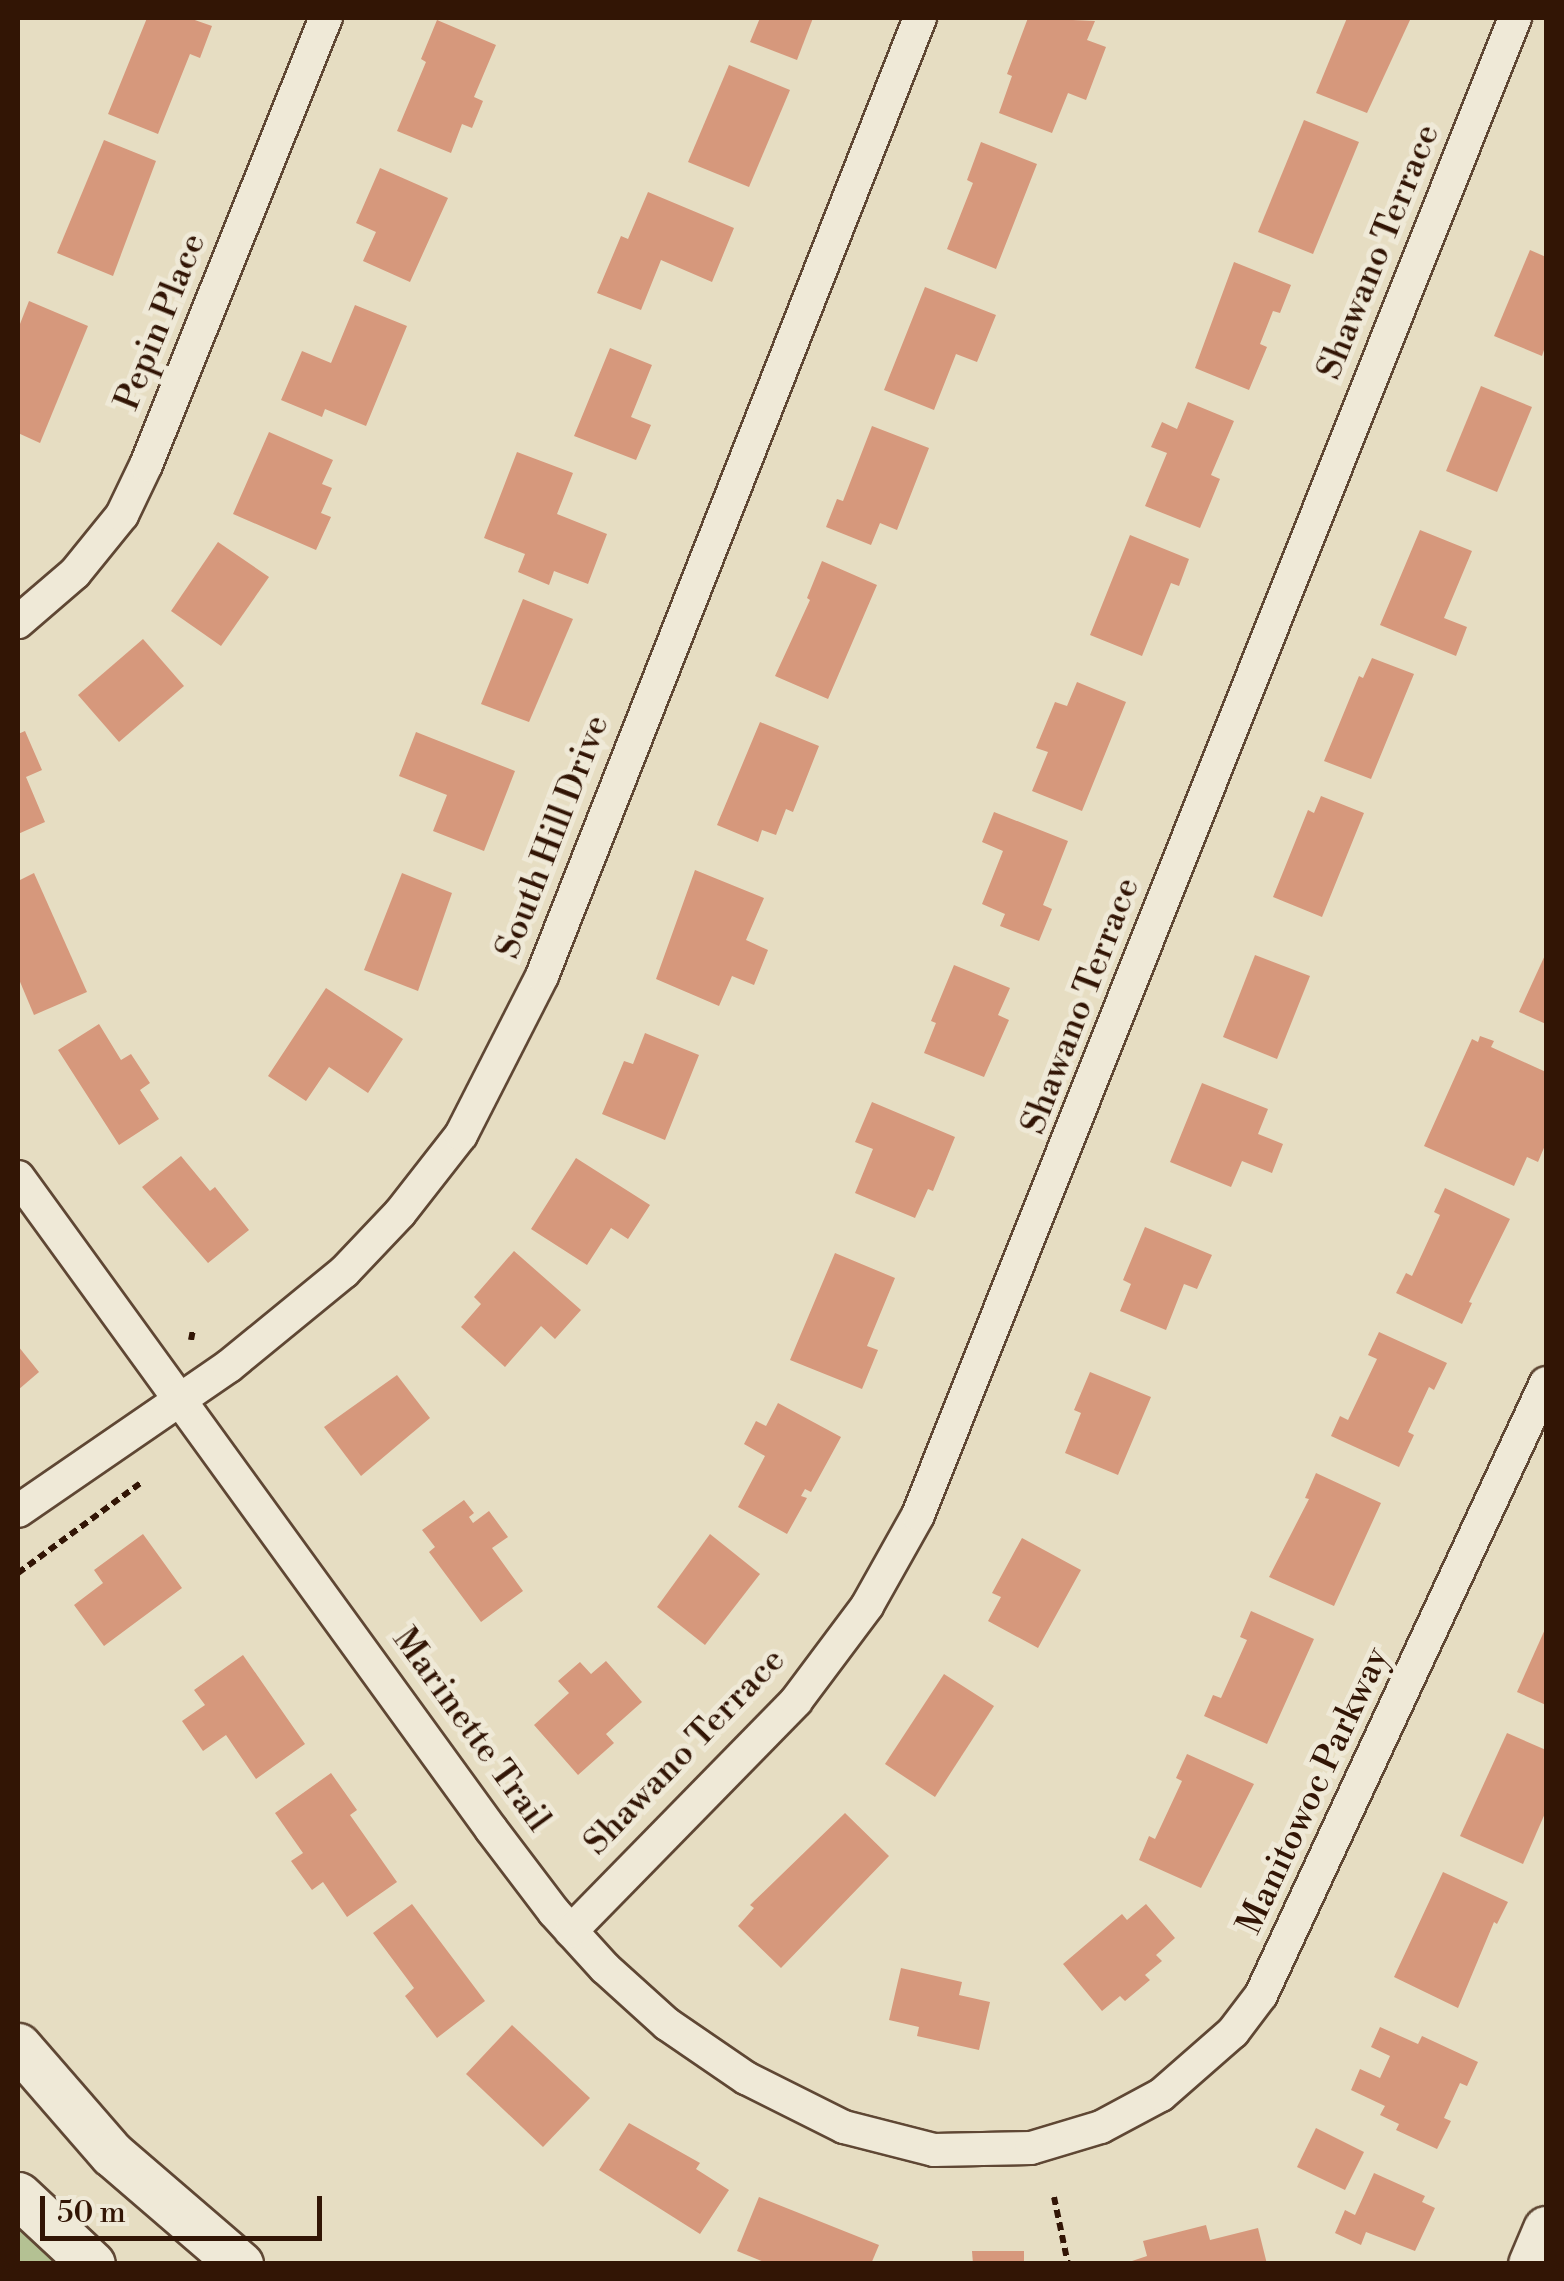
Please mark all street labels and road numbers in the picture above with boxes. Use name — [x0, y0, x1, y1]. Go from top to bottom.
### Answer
street label: Shawano Terrace — [1309, 118, 1449, 386]
street label: Pepin Place — [107, 228, 215, 416]
street label: South Hill Drive — [487, 709, 619, 965]
street label: Shawano Terrace — [1013, 872, 1149, 1140]
street label: Marinette Trail — [383, 1620, 559, 1840]
street label: Shawano Terrace — [576, 1640, 794, 1864]
street label: Manitowoc Parkway — [1229, 1641, 1399, 1941]

